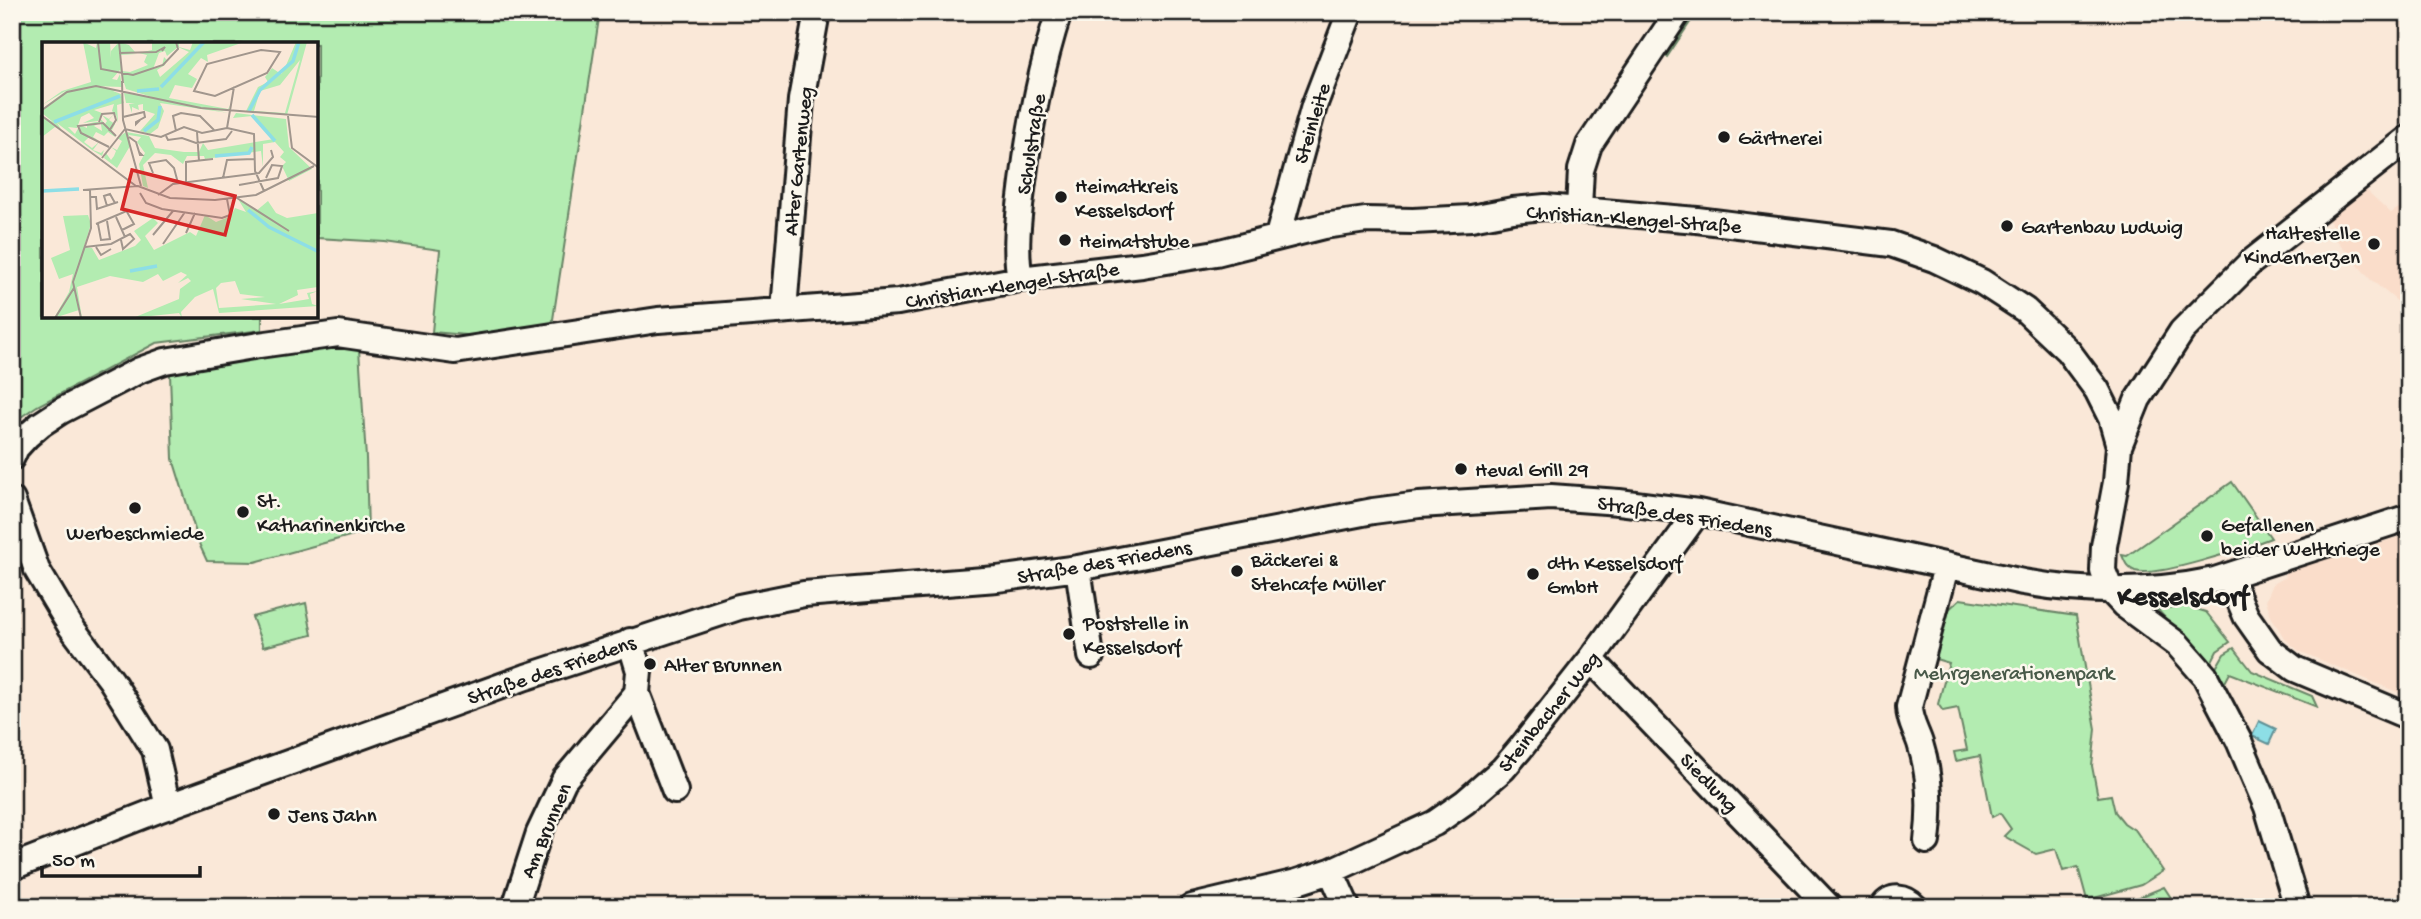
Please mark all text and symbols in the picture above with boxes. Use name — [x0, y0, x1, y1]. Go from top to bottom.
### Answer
inset map — [42, 42, 318, 318]
street label: Steinleite — [1290, 80, 1339, 167]
street label: Alter Gartenweg — [780, 86, 821, 237]
street label: Schulstraße — [1013, 91, 1054, 197]
place label: Gärtnerei — [1738, 128, 1823, 153]
marker: Gärtnerei — [1716, 129, 1732, 145]
place label: Heimatkreis Kesselsdorf — [1075, 176, 1179, 225]
marker: Heimatkreis Kesselsdorf — [1053, 189, 1069, 205]
street label: Christian-Klengel-Straße — [1525, 201, 1743, 242]
place label: Gartenbau Ludwig — [2021, 217, 2183, 242]
marker: Gartenbau Ludwig — [1999, 218, 2015, 234]
place label: Haltestelle Kinderherzen — [2244, 223, 2361, 272]
place label: Heimatstube — [1079, 231, 1191, 256]
marker: Heimatstube — [1057, 232, 1073, 248]
marker: Haltestelle Kinderherzen — [2366, 236, 2382, 252]
street label: Christian-Klengel-Straße — [904, 258, 1122, 317]
place label: Heval Grill 29 — [1475, 460, 1589, 485]
marker: Heval Grill 29 — [1453, 461, 1469, 477]
place label: St. Katharinenkirche — [257, 491, 406, 540]
street label: Straße des Friedens — [1595, 492, 1775, 545]
marker: Werbeschmiede — [127, 500, 143, 516]
marker: St. Katharinenkirche — [235, 504, 251, 520]
place label: Gefallenen beider Weltkriege — [2221, 515, 2381, 564]
place label: Werbeschmiede — [66, 523, 205, 548]
marker: Gefallenen beider Weltkriege — [2199, 528, 2215, 544]
street label: Straße des Friedens — [1016, 537, 1195, 592]
place label: Bäckerei & Stehcafe Müller — [1250, 550, 1386, 599]
place label: dth Kesselsdorf GmbH — [1547, 553, 1684, 602]
marker: Bäckerei & Stehcafe Müller — [1229, 563, 1245, 579]
marker: dth Kesselsdorf GmbH — [1525, 566, 1541, 582]
district label: Kesselsdorf — [2117, 582, 2251, 615]
place label: Poststelle in Kesselsdorf — [1082, 613, 1189, 662]
marker: Poststelle in Kesselsdorf — [1061, 626, 1077, 642]
street label: Straße des Friedens — [465, 631, 641, 713]
street label: Steinbacher Weg — [1494, 648, 1607, 779]
place label: Alter Brunnen — [664, 655, 782, 680]
marker: Alter Brunnen — [642, 656, 658, 672]
park label: Mehrgenerationenpark — [1914, 663, 2117, 688]
street label: Siedlung — [1673, 749, 1742, 820]
street label: Am Brunnen — [517, 780, 579, 883]
place label: Jens Jahn — [288, 805, 377, 830]
marker: Jens Jahn — [266, 806, 282, 822]
scale bar — [42, 835, 200, 879]
text: 50 m — [52, 850, 95, 875]

